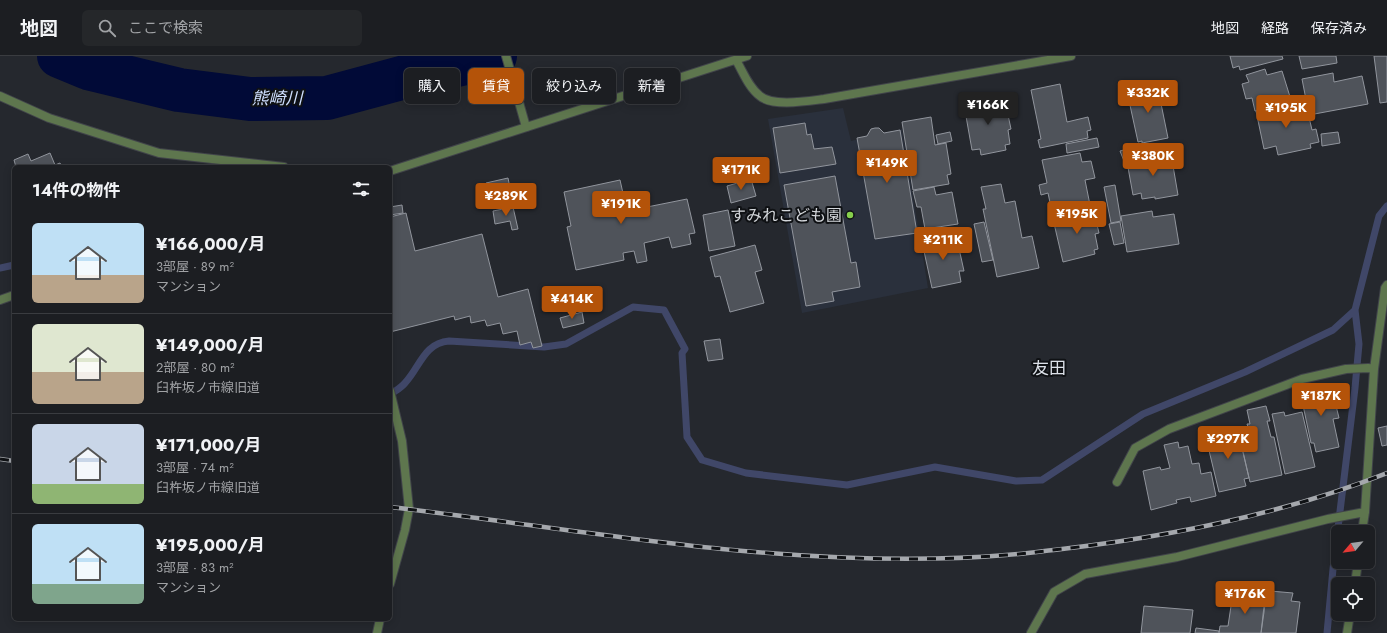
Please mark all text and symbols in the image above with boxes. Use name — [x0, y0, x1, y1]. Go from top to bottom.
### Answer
search box — [82, 10, 362, 46]
text: 地図 — [20, 15, 58, 42]
icon: search — [96, 17, 118, 39]
text: ここで検索 — [128, 17, 203, 39]
text: 地図 — [1211, 18, 1239, 38]
text: 経路 — [1261, 18, 1289, 38]
text: 保存済み — [1311, 18, 1367, 38]
chip: 購入 — [404, 68, 460, 104]
chip: 賃貸 — [468, 68, 524, 104]
chip: 絞り込み — [532, 68, 616, 104]
chip: 新着 — [624, 68, 680, 104]
pin: ¥332K — [1120, 80, 1176, 114]
text: ¥332K — [1127, 83, 1169, 102]
water label: 熊崎川 — [252, 86, 304, 110]
pin: ¥166K — [960, 92, 1016, 126]
text: ¥166K — [967, 95, 1009, 114]
pin: ¥195K — [1258, 95, 1314, 129]
text: ¥195K — [1265, 98, 1307, 117]
pin: ¥380K — [1125, 143, 1181, 177]
text: ¥380K — [1132, 146, 1174, 165]
pin: ¥149K — [859, 150, 915, 184]
text: ¥149K — [866, 153, 908, 172]
pin: ¥171K — [713, 157, 769, 191]
text: ¥171K — [722, 160, 760, 179]
text: 14件の物件 — [32, 178, 121, 202]
icon: filters — [350, 178, 372, 200]
pin: ¥289K — [478, 183, 534, 217]
text: ¥289K — [484, 186, 528, 205]
pin: ¥191K — [593, 191, 649, 225]
text: ¥191K — [601, 194, 641, 213]
pin: ¥195K — [1049, 201, 1105, 235]
place label: すみれこども園 — [730, 204, 842, 227]
text: ¥195K — [1056, 204, 1098, 223]
marker: すみれこども園 — [845, 210, 855, 220]
pin: ¥211K — [915, 227, 971, 261]
text: ¥211K — [923, 230, 963, 249]
text: ¥166,000/月 — [156, 232, 265, 256]
icon: home — [64, 239, 112, 287]
text: 3部屋 · 89 m² — [156, 257, 234, 276]
text: マンション — [156, 277, 221, 296]
pin: ¥414K — [544, 286, 600, 320]
text: ¥414K — [551, 289, 593, 308]
text: ¥149,000/月 — [156, 333, 265, 357]
icon: home — [64, 340, 112, 388]
district label: 友田 — [1032, 356, 1066, 380]
text: 2部屋 · 80 m² — [156, 358, 235, 377]
text: 臼杵坂ノ市線旧道 — [156, 378, 260, 397]
pin: ¥187K — [1293, 383, 1349, 417]
text: ¥187K — [1301, 386, 1341, 405]
pin: ¥297K — [1200, 426, 1256, 460]
text: ¥297K — [1207, 429, 1249, 448]
text: ¥171,000/月 — [156, 433, 262, 457]
icon: home — [64, 440, 112, 488]
text: 3部屋 · 74 m² — [156, 458, 234, 477]
text: 臼杵坂ノ市線旧道 — [156, 478, 260, 497]
north arrow — [1331, 525, 1375, 569]
map controls — [1331, 525, 1375, 621]
text: ¥195,000/月 — [156, 533, 265, 557]
icon: home — [64, 540, 112, 588]
text: 3部屋 · 83 m² — [156, 558, 234, 577]
button: locate — [1331, 577, 1375, 621]
text: マンション — [156, 578, 221, 597]
pin: ¥176K — [1217, 581, 1273, 615]
text: ¥176K — [1225, 584, 1265, 603]

